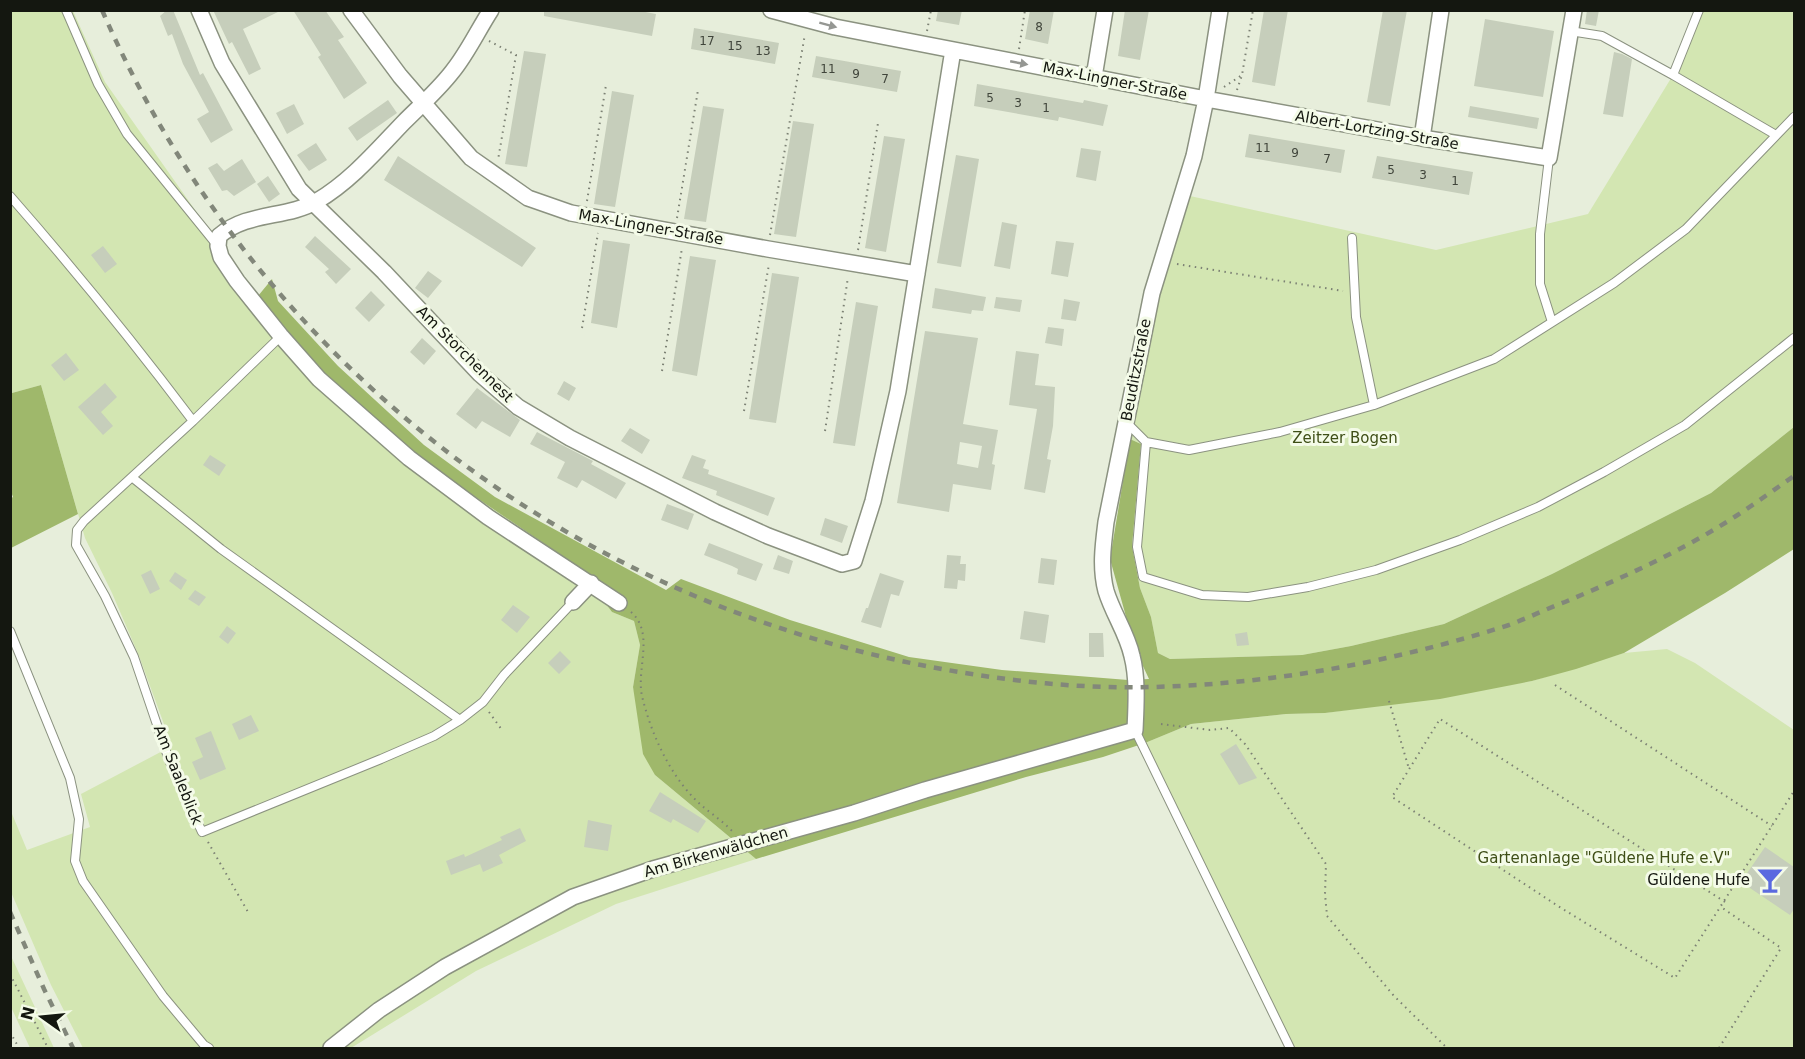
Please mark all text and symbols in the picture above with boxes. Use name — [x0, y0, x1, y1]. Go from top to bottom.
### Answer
house number: 8 — [1035, 20, 1043, 34]
one-way arrow — [819, 21, 837, 30]
house number: 17 — [699, 34, 715, 48]
house number: 15 — [727, 39, 743, 53]
house number: 13 — [755, 44, 771, 58]
street label: Max-Lingner-Straße — [1041, 58, 1189, 104]
one-way arrow — [1010, 59, 1029, 68]
house number: 11 — [820, 62, 836, 76]
house number: 9 — [852, 67, 860, 81]
house number: 7 — [881, 72, 889, 86]
house number: 5 — [986, 91, 994, 105]
house number: 3 — [1014, 96, 1022, 110]
house number: 1 — [1042, 101, 1050, 115]
street label: Albert-Lortzing-Straße — [1294, 107, 1460, 153]
house number: 11 — [1255, 141, 1271, 155]
house number: 9 — [1291, 146, 1299, 160]
house number: 7 — [1323, 152, 1331, 166]
house number: 5 — [1387, 163, 1395, 177]
house number: 3 — [1419, 168, 1427, 182]
house number: 1 — [1451, 174, 1459, 188]
street label: Max-Lingner-Straße — [577, 205, 725, 249]
street label: Am Storchennest — [413, 302, 517, 406]
street label: Beuditzstraße — [1117, 317, 1155, 423]
park label: Zeitzer Bogen — [1292, 429, 1398, 447]
street label: Am Saaleblick — [150, 723, 206, 828]
street label: Am Birkenwäldchen — [642, 823, 790, 881]
park label: Gartenanlage "Güldene Hufe e.V" — [1478, 849, 1730, 867]
bar icon: Güldene Hufe — [1755, 865, 1785, 895]
place label: Güldene Hufe — [1647, 871, 1750, 889]
north arrow — [12, 987, 72, 1047]
text: N — [17, 1004, 39, 1022]

